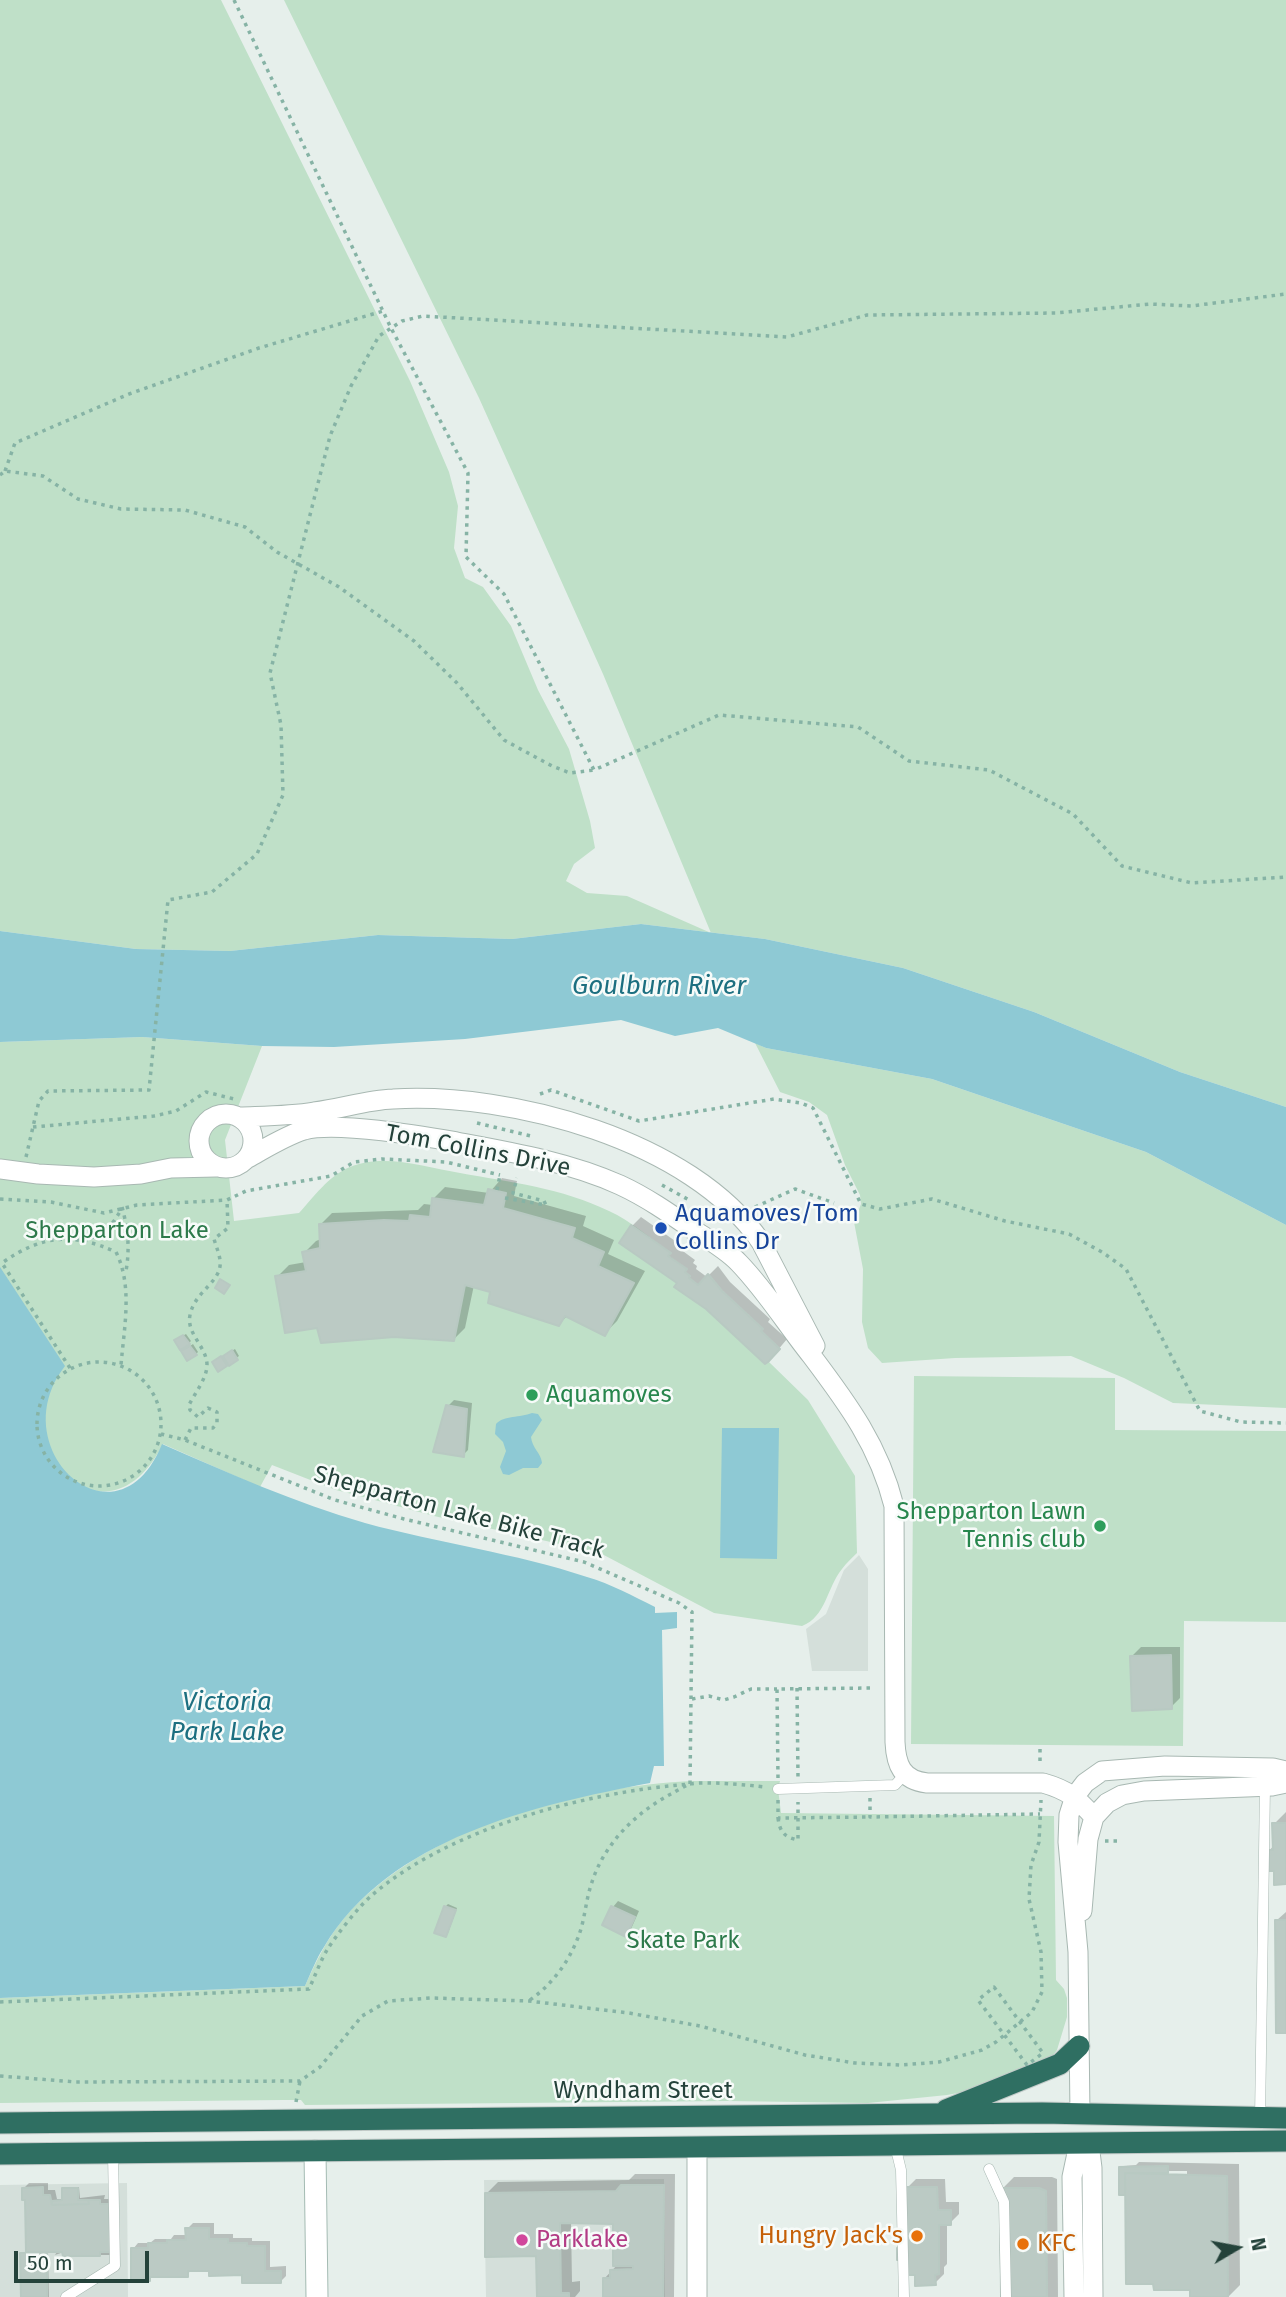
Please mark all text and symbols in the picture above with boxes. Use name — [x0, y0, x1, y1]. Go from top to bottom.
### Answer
water label: Goulburn River — [572, 971, 746, 1003]
street label: Tom Collins Drive — [383, 1119, 573, 1183]
place label: Aquamoves/Tom Collins Dr — [675, 1200, 859, 1256]
park label: Shepparton Lake — [25, 1217, 209, 1245]
marker: Aquamoves/Tom Collins Dr — [653, 1220, 669, 1236]
place label: Aquamoves — [546, 1381, 672, 1409]
marker: Aquamoves — [524, 1387, 540, 1403]
street label: Shepparton Lake Bike Track — [311, 1460, 607, 1566]
place label: Shepparton Lawn Tennis club — [897, 1498, 1086, 1554]
marker: Shepparton Lawn Tennis club — [1092, 1518, 1108, 1534]
water label: Victoria Park Lake — [170, 1687, 284, 1748]
park label: Skate Park — [626, 1927, 740, 1955]
street label: Wyndham Street — [553, 2077, 733, 2105]
north arrow — [1202, 2213, 1272, 2283]
place label: Hungry Jack's — [758, 2222, 903, 2250]
place label: Parklake — [536, 2226, 628, 2254]
marker: Hungry Jack's — [909, 2228, 925, 2244]
place label: KFC — [1037, 2230, 1076, 2258]
marker: Parklake — [514, 2232, 530, 2248]
marker: KFC — [1015, 2236, 1031, 2252]
text: N — [1246, 2236, 1271, 2252]
scale bar — [18, 2238, 152, 2282]
text: 50 m — [27, 2250, 73, 2276]

